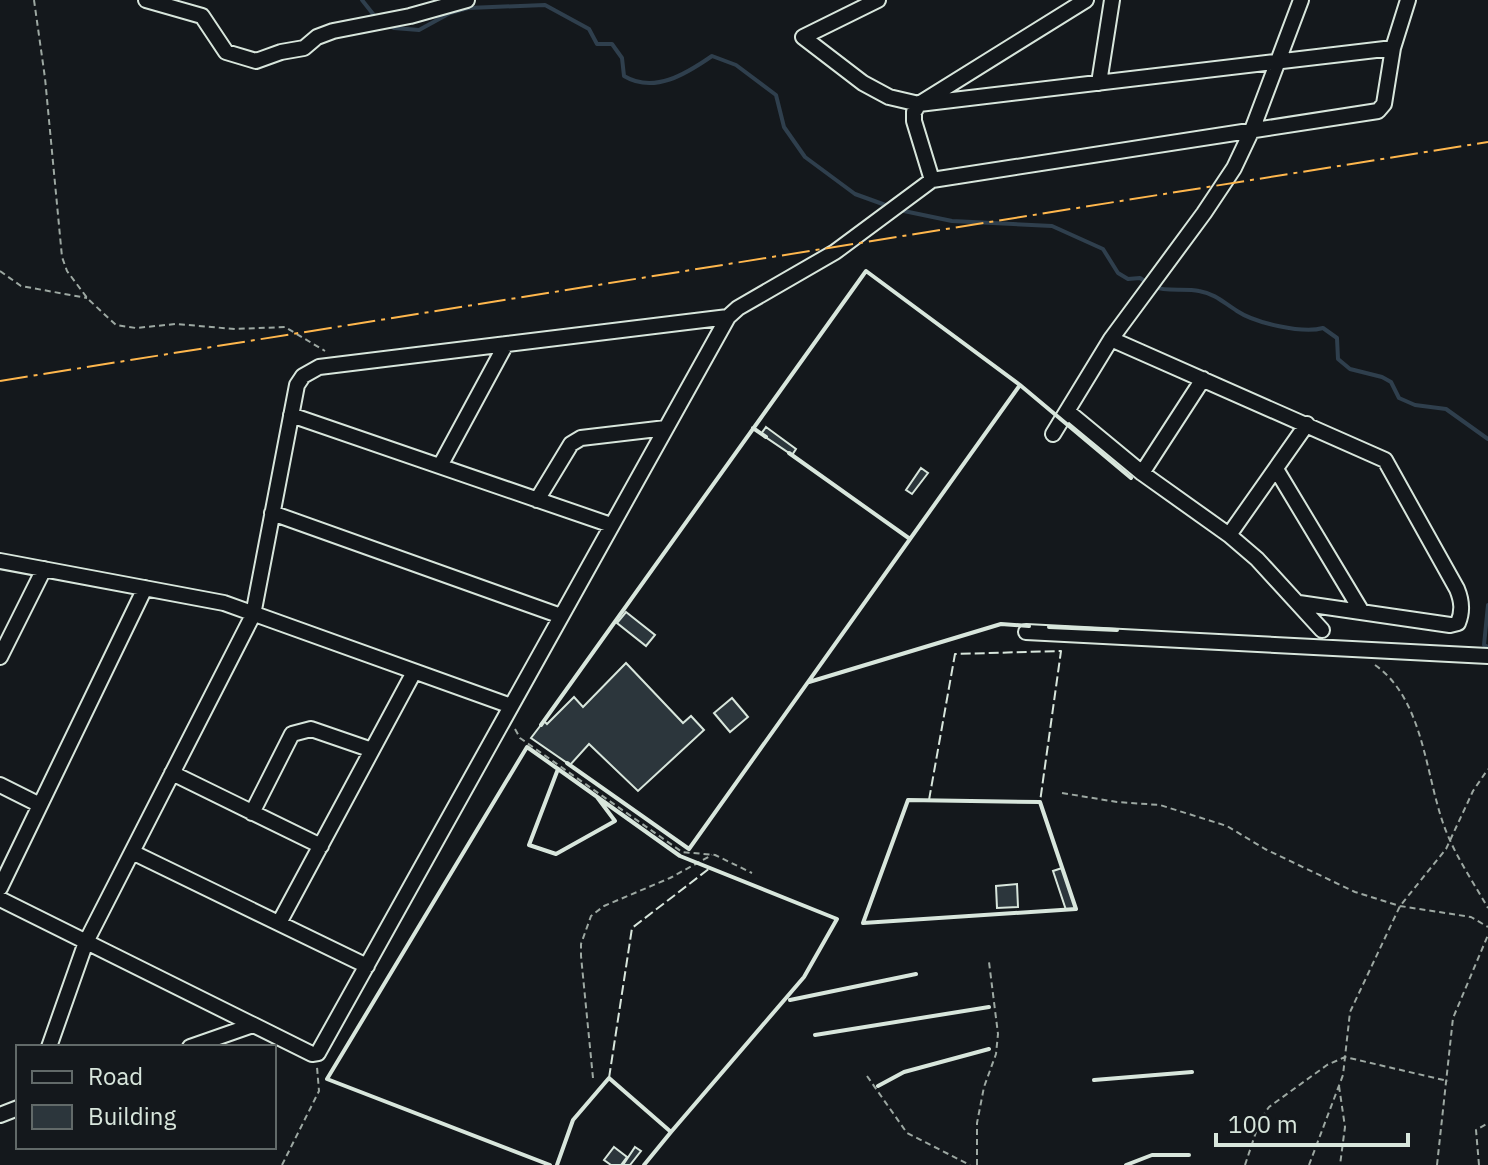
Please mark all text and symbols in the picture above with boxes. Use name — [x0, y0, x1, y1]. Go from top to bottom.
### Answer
legend — [16, 1045, 276, 1149]
text: Road — [88, 1060, 143, 1092]
scale bar — [1216, 1097, 1408, 1147]
text: Building — [88, 1100, 176, 1132]
text: 100 m — [1228, 1108, 1298, 1140]

